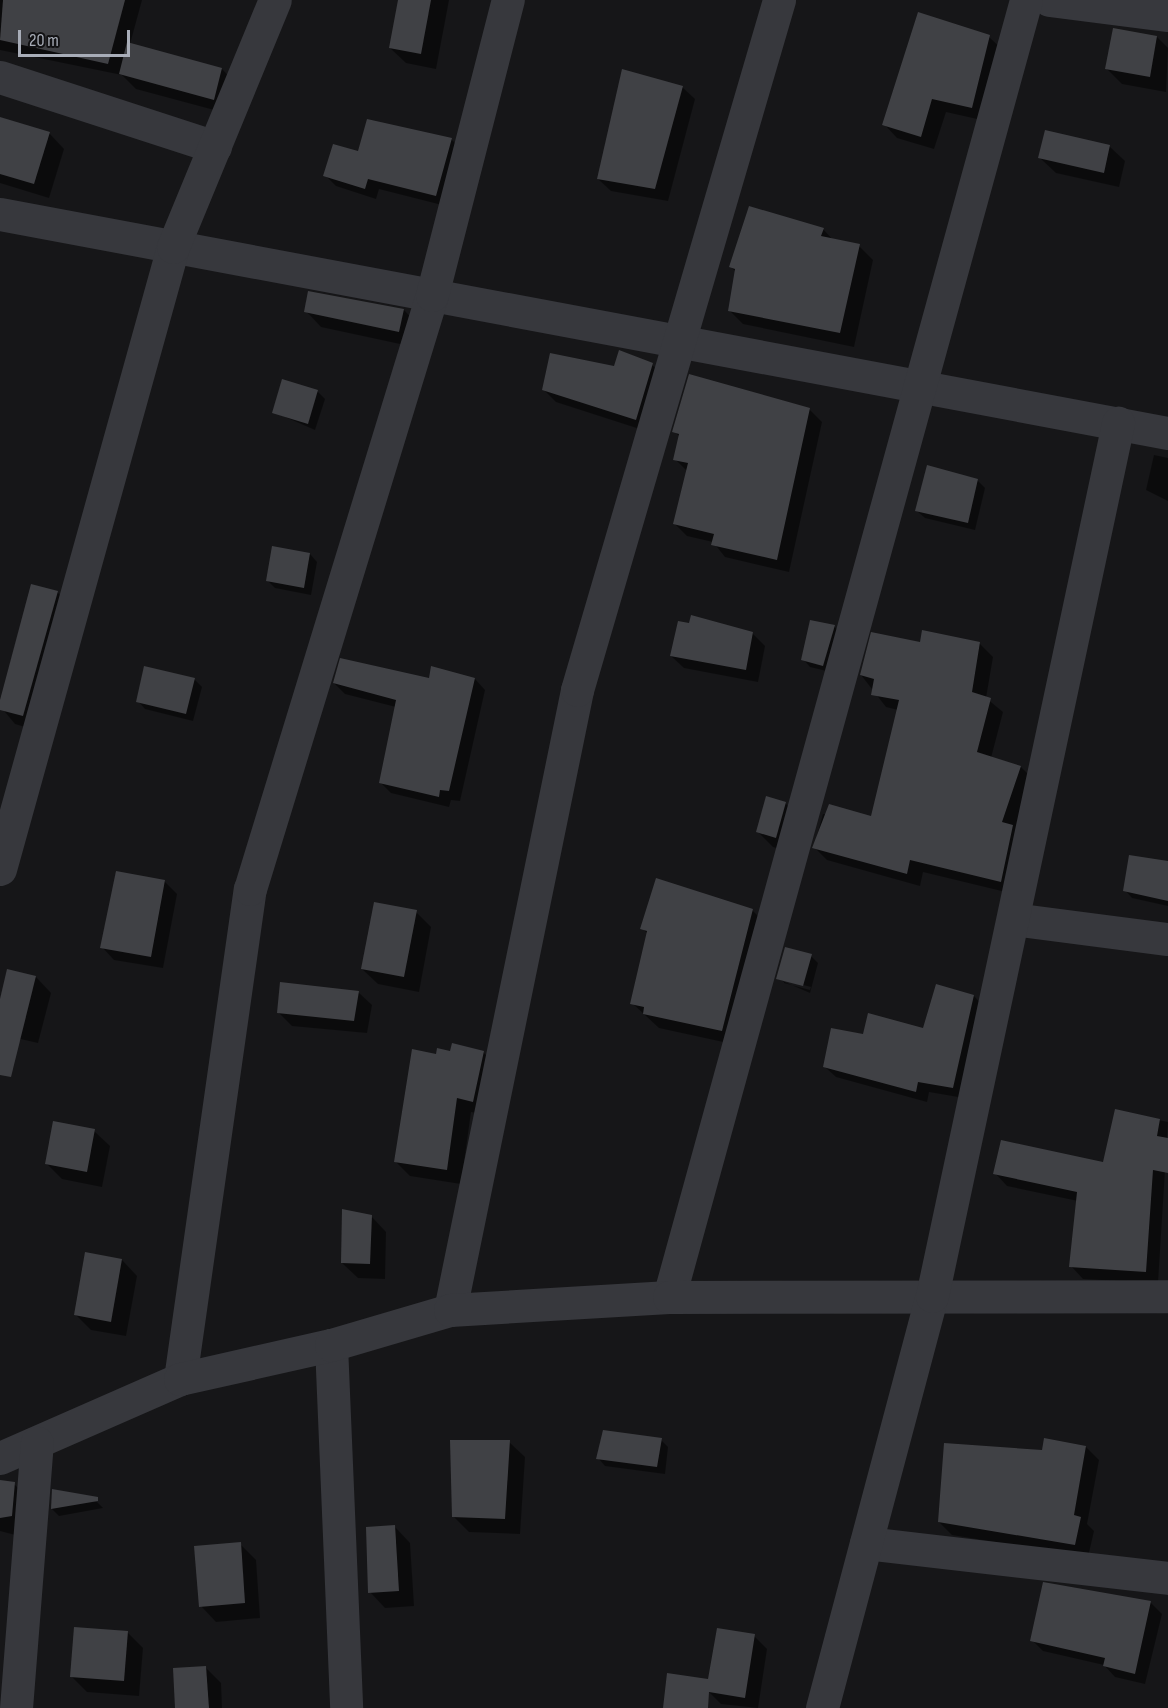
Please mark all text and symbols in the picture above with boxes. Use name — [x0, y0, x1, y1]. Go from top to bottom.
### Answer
scale bar — [21, 18, 134, 56]
text: 20 m — [29, 30, 59, 51]

